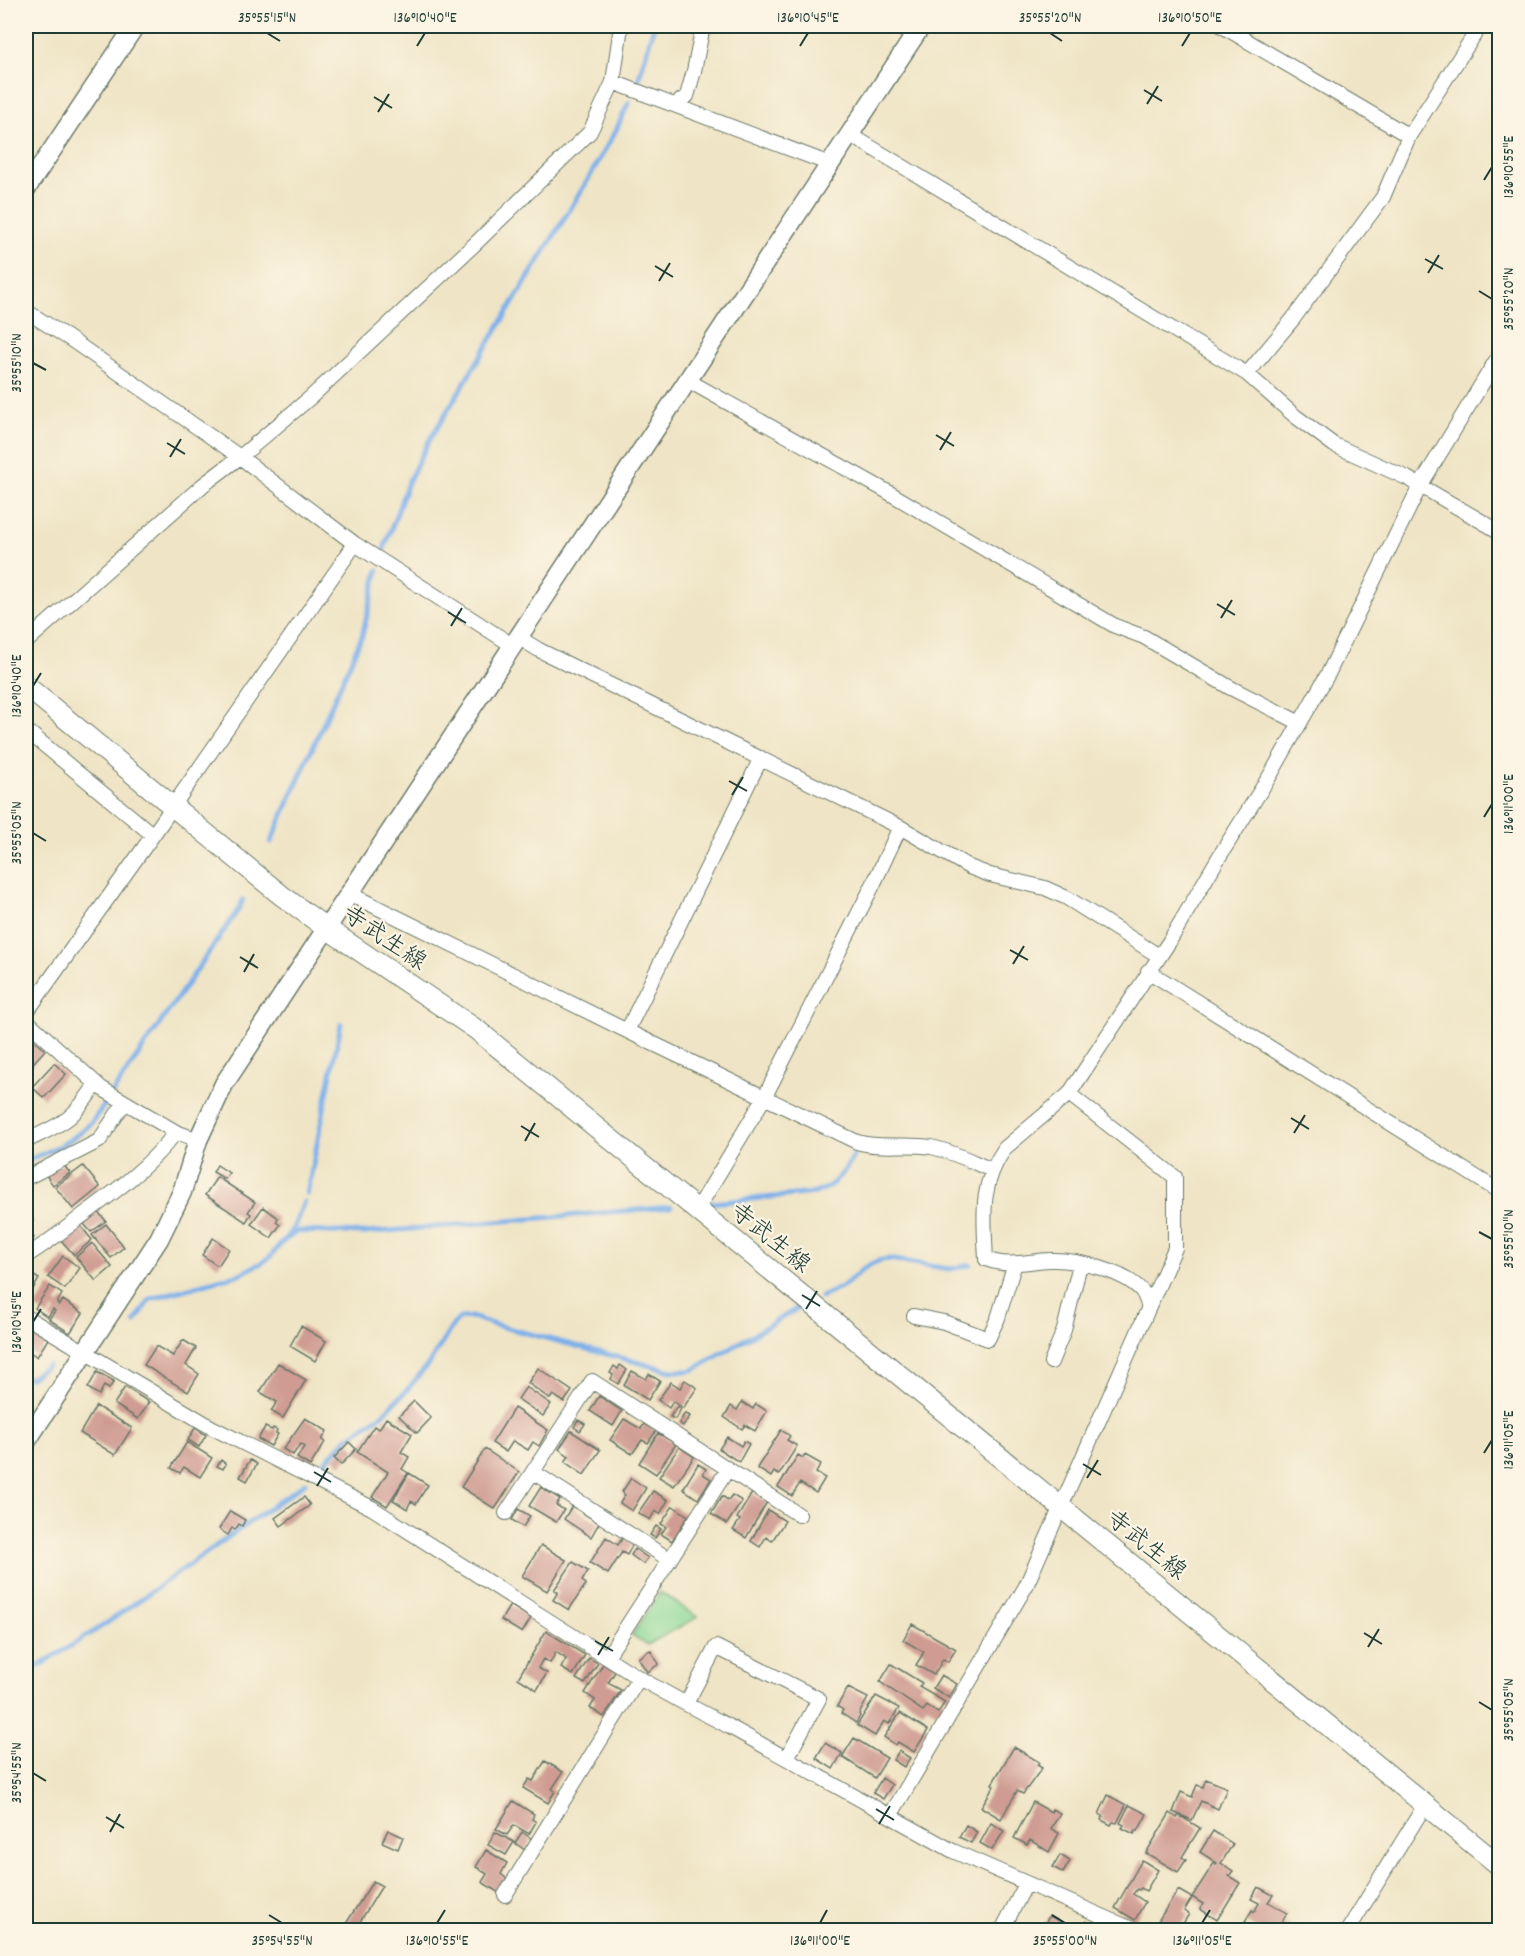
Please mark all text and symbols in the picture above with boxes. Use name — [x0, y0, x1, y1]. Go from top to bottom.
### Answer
text: 35°55'15"N — [238, 8, 296, 30]
text: 136°10'40"E — [393, 8, 457, 30]
text: 136°10'45"E — [777, 8, 839, 30]
text: 35°55'20"N — [1019, 8, 1081, 30]
text: 136°10'50"E — [1158, 8, 1222, 30]
text: 136°10'55"E — [1499, 136, 1521, 198]
text: 35°55'20"N — [1499, 268, 1521, 330]
text: 35°55'10"N — [7, 333, 29, 393]
text: 136°10'40"E — [7, 654, 29, 718]
text: 136°11'00"E — [1499, 774, 1521, 834]
text: 35°55'05"N — [7, 801, 29, 865]
street label: 寺武生線 — [334, 899, 433, 980]
street label: 寺武生線 — [721, 1196, 817, 1283]
text: 35°55'10"N — [1499, 1209, 1521, 1269]
text: 136°10'45"E — [7, 1291, 29, 1353]
text: 136°11'05"E — [1499, 1410, 1521, 1469]
street label: 寺武生線 — [1097, 1503, 1193, 1590]
text: 35°55'05"N — [1499, 1678, 1521, 1742]
text: 35°54'55"N — [7, 1742, 29, 1804]
text: 35°54'55"N — [251, 1931, 313, 1953]
text: 136°10'55"E — [406, 1931, 468, 1953]
text: 136°11'00"E — [790, 1931, 850, 1953]
text: 35°55'00"N — [1033, 1931, 1097, 1953]
text: 136°11'05"E — [1173, 1931, 1232, 1953]

